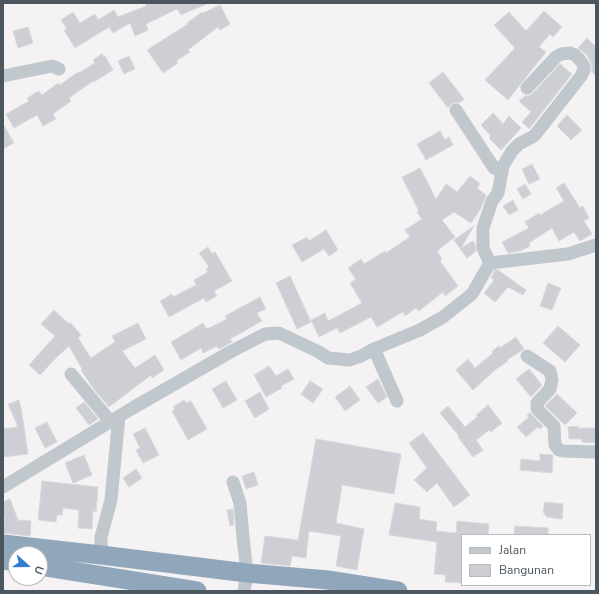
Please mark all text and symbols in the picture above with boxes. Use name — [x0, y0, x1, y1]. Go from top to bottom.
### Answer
legend — [461, 534, 591, 586]
text: Jalan — [499, 542, 526, 558]
north arrow — [8, 546, 48, 586]
text: Bangunan — [499, 562, 554, 578]
text: U — [30, 564, 47, 577]

